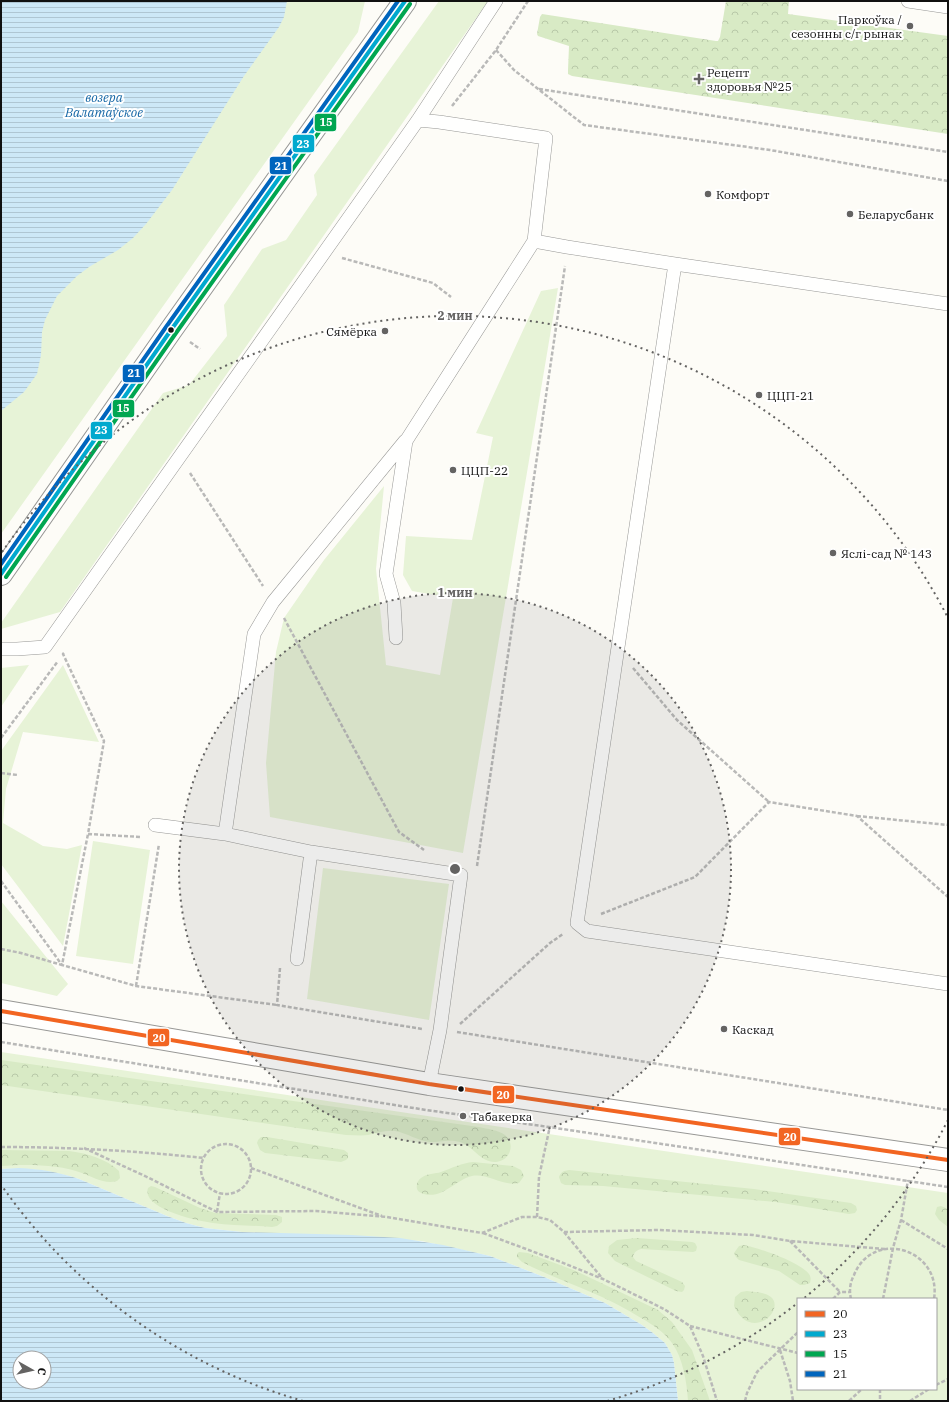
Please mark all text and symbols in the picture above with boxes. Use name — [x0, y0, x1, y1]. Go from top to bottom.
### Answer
place label: Паркоўка / сезонны с/г рынак — [791, 12, 902, 41]
marker: Паркоўка / сезонны с/г рынак — [905, 21, 915, 31]
place label: Рецепт здоровья №25 — [707, 65, 792, 94]
marker: Рецепт здоровья №25 — [694, 74, 704, 84]
water label: возера Валатаўское — [64, 89, 143, 121]
line badge: 15 — [314, 113, 337, 132]
text: 15 — [319, 115, 333, 129]
line badge: 23 — [292, 134, 315, 153]
text: 23 — [296, 137, 310, 151]
line badge: 21 — [269, 156, 292, 175]
text: 21 — [274, 159, 288, 173]
place label: Комфорт — [716, 187, 769, 202]
marker: Комфорт — [703, 189, 713, 199]
place label: Беларусбанк — [858, 207, 934, 222]
marker: Беларусбанк — [845, 209, 855, 219]
text: 2 мин — [437, 308, 473, 323]
place label: Сямёрка — [326, 324, 377, 339]
unlabelled marker — [166, 325, 176, 335]
marker: Сямёрка — [380, 326, 390, 336]
line badge: 21 — [122, 364, 145, 383]
text: 21 — [127, 366, 141, 380]
place label: ЦЦП-21 — [767, 388, 814, 403]
marker: ЦЦП-21 — [754, 390, 764, 400]
line badge: 15 — [112, 399, 135, 418]
text: 15 — [116, 401, 130, 415]
line badge: 23 — [90, 421, 113, 440]
text: 23 — [94, 423, 108, 437]
place label: ЦЦП-22 — [461, 463, 508, 478]
marker: ЦЦП-22 — [448, 465, 458, 475]
place label: Яслі-сад № 143 — [841, 546, 932, 561]
marker: Яслі-сад № 143 — [828, 548, 838, 558]
text: 1 мин — [437, 585, 473, 600]
centre of rings — [448, 862, 462, 876]
place label: Каскад — [732, 1022, 774, 1037]
marker: Каскад — [719, 1024, 729, 1034]
line badge: 20 — [147, 1028, 170, 1047]
text: 20 — [152, 1031, 166, 1045]
unlabelled marker — [456, 1084, 466, 1094]
line badge: 20 — [492, 1085, 515, 1104]
text: 20 — [496, 1088, 510, 1102]
place label: Табакерка — [471, 1109, 533, 1124]
marker: Табакерка — [458, 1111, 468, 1121]
line badge: 20 — [778, 1127, 801, 1146]
text: 20 — [783, 1130, 797, 1144]
legend — [797, 1298, 937, 1390]
text: 20 — [833, 1306, 847, 1321]
text: 23 — [833, 1326, 847, 1341]
text: 15 — [833, 1346, 847, 1361]
north arrow — [12, 1350, 52, 1390]
text: 21 — [833, 1366, 847, 1381]
text: С — [34, 1367, 49, 1376]

